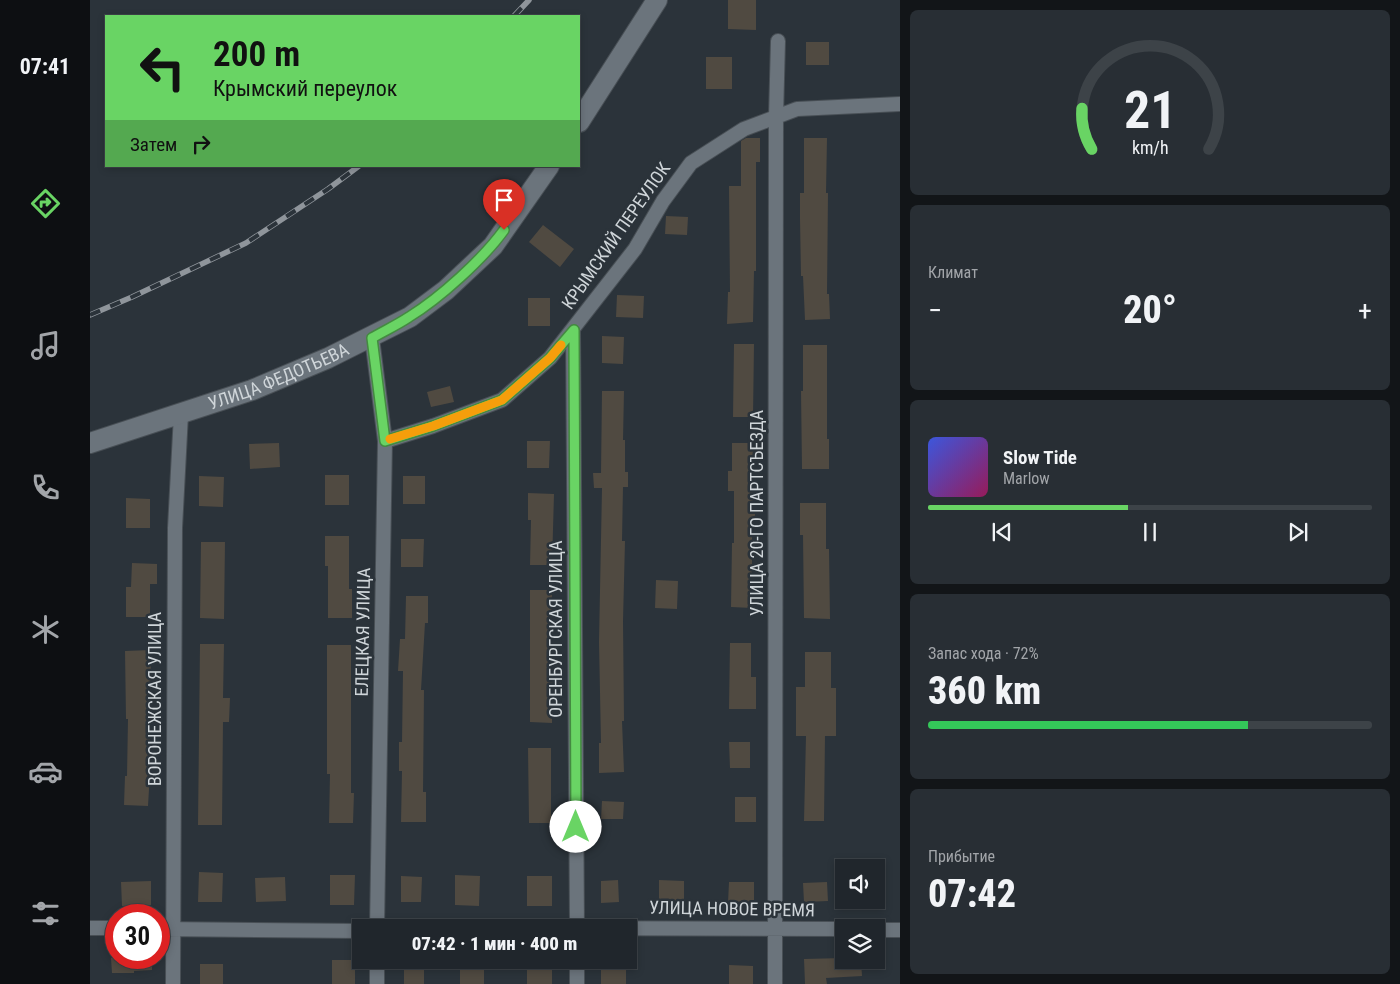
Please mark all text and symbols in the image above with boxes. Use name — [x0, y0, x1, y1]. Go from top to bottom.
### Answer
text: 200 m — [213, 34, 300, 75]
icon: left — [130, 35, 195, 100]
text: 07:41 — [20, 54, 70, 79]
text: Крымский переулок — [213, 76, 397, 101]
text: 21 — [1124, 80, 1176, 141]
icon: right — [187, 130, 215, 158]
text: Затем — [130, 133, 177, 156]
text: km/h — [1132, 137, 1168, 158]
street label: КРЫМСКИЙ ПЕРЕУЛОК — [557, 158, 674, 313]
pin — [483, 179, 525, 230]
icon: directions — [28, 186, 63, 221]
icon: arrive — [490, 186, 518, 214]
text: Климат — [928, 263, 978, 282]
text: 20° — [1123, 288, 1177, 332]
text: − — [928, 294, 942, 327]
text: + — [1358, 294, 1372, 327]
icon: music — [28, 328, 63, 363]
street label: УЛИЦА ФЕДОТЬЕВА — [205, 338, 353, 414]
street label: УЛИЦА 20-ГО ПАРТСЪЕЗДА — [746, 409, 767, 616]
text: Slow Tide — [1003, 446, 1077, 469]
text: Marlow — [1003, 469, 1050, 488]
icon: phone — [28, 470, 63, 505]
icon: previous — [988, 518, 1016, 546]
icon: pause — [1136, 518, 1164, 546]
icon: next — [1284, 518, 1312, 546]
street label: ОРЕНБУРГСКАЯ УЛИЦА — [545, 540, 566, 718]
street label: ЕЛЕЦКАЯ УЛИЦА — [351, 567, 374, 697]
street label: ВОРОНЕЖСКАЯ УЛИЦА — [144, 611, 165, 786]
icon: climate — [28, 612, 63, 647]
text: Запас хода · 72% — [928, 644, 1039, 663]
text: 360 km — [928, 669, 1041, 713]
icon: car — [28, 754, 63, 789]
position arrow — [549, 800, 601, 852]
text: Прибытие — [928, 847, 995, 866]
map controls — [835, 859, 885, 969]
button: sound — [835, 859, 885, 909]
text: 07:42 — [928, 872, 1016, 916]
icon: filters — [28, 896, 63, 931]
street label: УЛИЦА НОВОЕ ВРЕМЯ — [649, 897, 815, 920]
speed limit sign: 30 — [105, 904, 170, 969]
button: layers — [835, 919, 885, 969]
text: 07:42 · 1 мин · 400 m — [412, 932, 577, 955]

